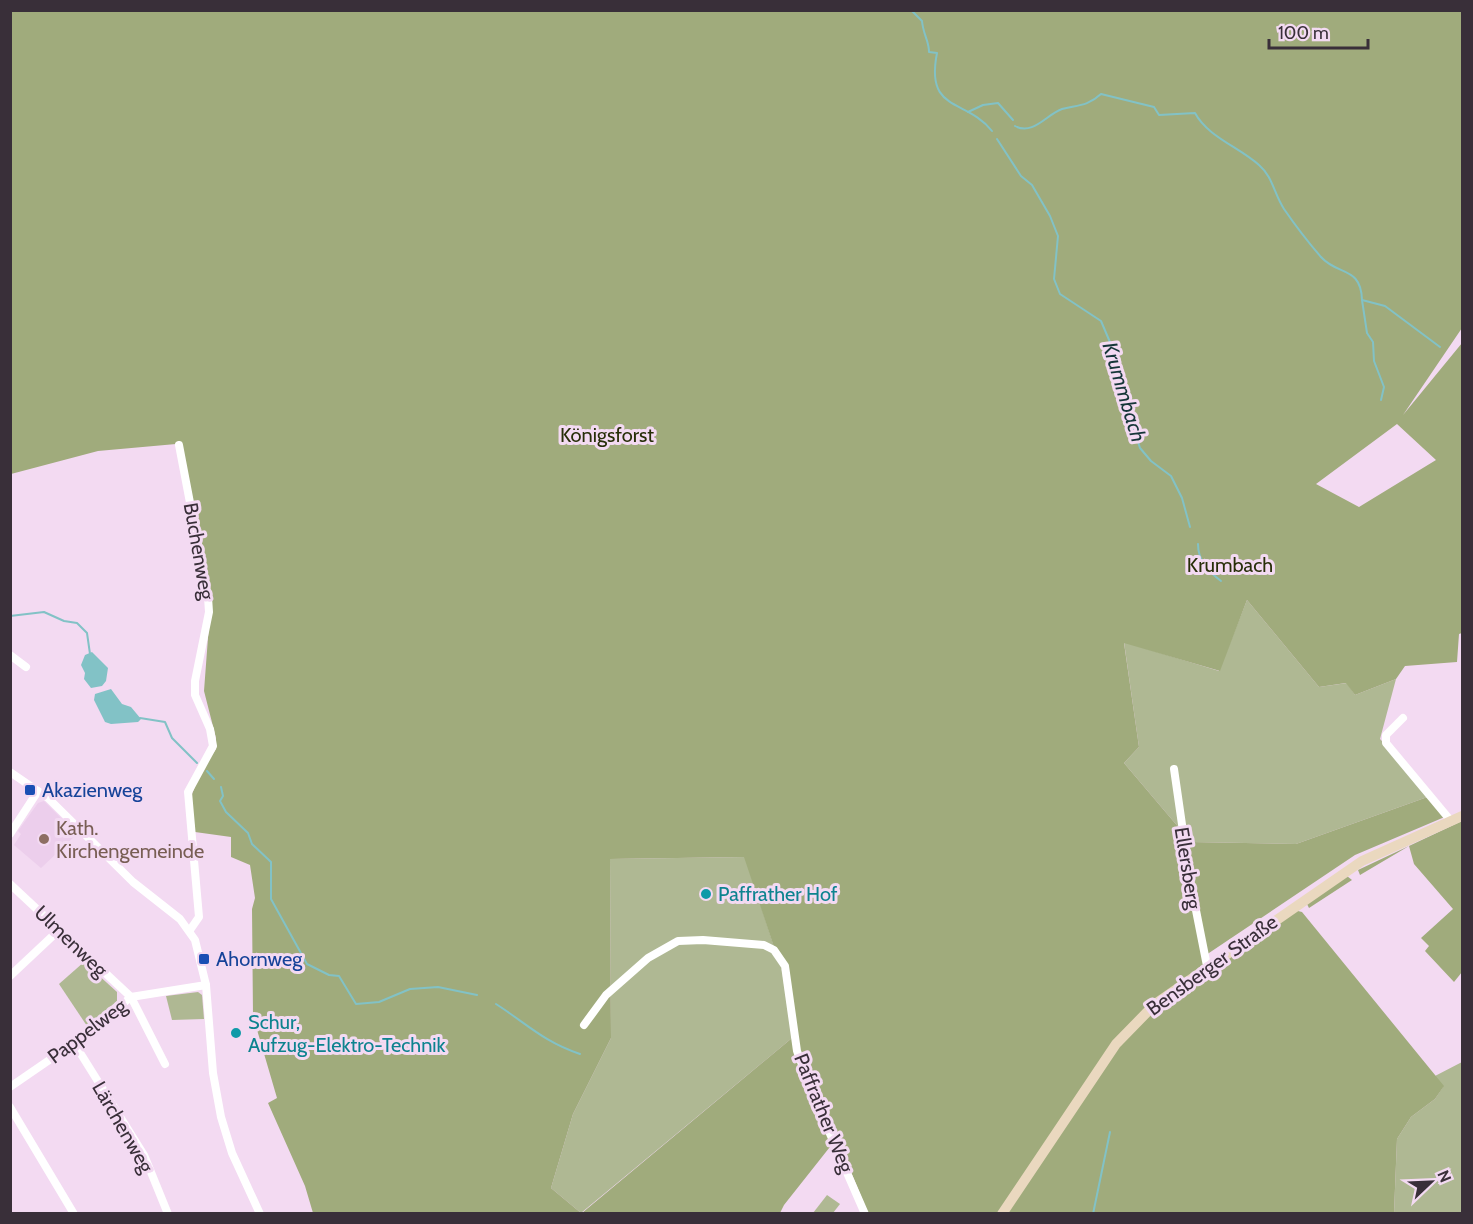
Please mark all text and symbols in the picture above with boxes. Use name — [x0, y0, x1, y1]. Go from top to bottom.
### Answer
scale bar — [1269, 12, 1368, 50]
text: 100 m — [1278, 22, 1329, 44]
water label: Krummbach — [1097, 339, 1152, 445]
park label: Königsforst — [560, 423, 654, 447]
street label: Buchenweg — [179, 501, 220, 602]
park label: Krumbach — [1187, 553, 1273, 577]
place label: Akazienweg — [42, 778, 143, 802]
marker: Akazienweg — [23, 783, 37, 797]
place label: Kath. Kirchengemeinde — [56, 816, 204, 863]
street label: Ellersberg — [1170, 825, 1206, 912]
marker: Kath. Kirchengemeinde — [37, 832, 51, 846]
place label: Paffrather Hof — [718, 882, 838, 906]
marker: Paffrather Hof — [699, 887, 713, 901]
street label: Ulmenweg — [29, 900, 113, 982]
street label: Bensberger Straße — [1142, 910, 1282, 1020]
place label: Ahornweg — [216, 947, 303, 971]
marker: Ahornweg — [197, 952, 211, 966]
street label: Pappelweg — [43, 993, 132, 1068]
place label: Schur, Aufzug-Elektro-Technik — [248, 1010, 446, 1057]
marker: Schur, Aufzug-Elektro-Technik — [229, 1026, 243, 1040]
street label: Paffrather Weg — [789, 1050, 859, 1177]
street label: Lärchenweg — [87, 1077, 159, 1178]
north arrow — [1401, 1152, 1461, 1212]
text: N — [1433, 1167, 1455, 1185]

